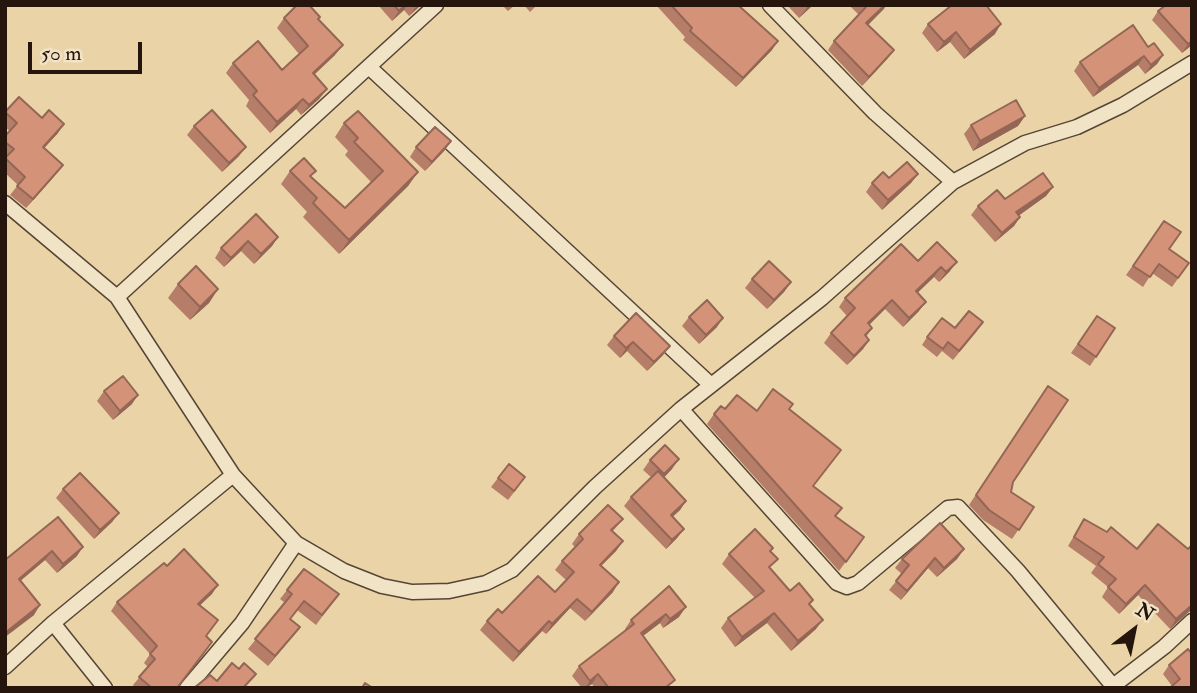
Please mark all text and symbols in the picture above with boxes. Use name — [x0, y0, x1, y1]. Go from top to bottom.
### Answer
scale bar — [32, 28, 145, 72]
text: 50 m — [41, 40, 82, 67]
north arrow — [1099, 595, 1169, 665]
text: N — [1132, 598, 1159, 627]

